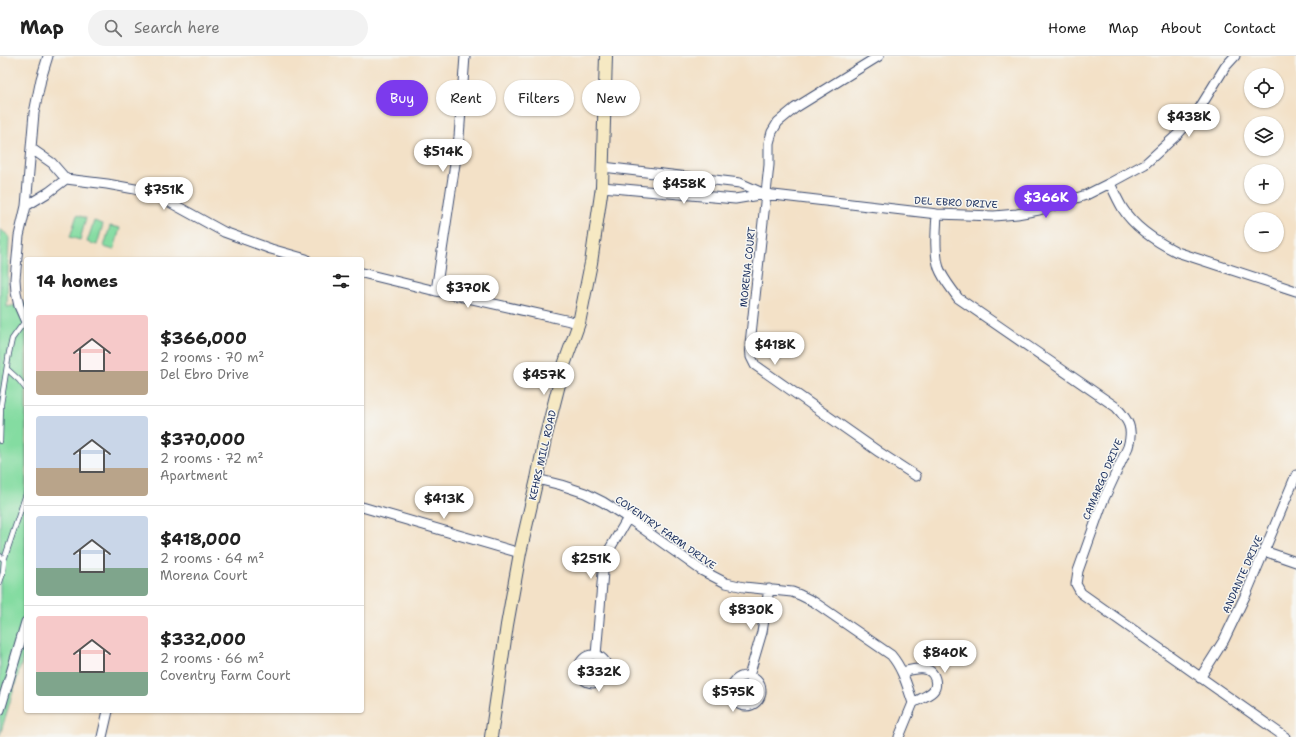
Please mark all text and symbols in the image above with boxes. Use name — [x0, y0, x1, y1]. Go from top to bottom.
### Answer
search box — [88, 10, 368, 46]
text: Map — [20, 15, 64, 40]
icon: search — [102, 17, 124, 39]
text: Search here — [134, 18, 220, 38]
text: Home — [1048, 19, 1087, 37]
text: Map — [1109, 19, 1139, 37]
text: About — [1161, 19, 1202, 37]
text: Contact — [1224, 19, 1276, 37]
map controls — [1244, 68, 1284, 252]
button: locate — [1244, 68, 1284, 108]
chip: Buy — [376, 80, 428, 116]
chip: Rent — [436, 80, 496, 116]
chip: Filters — [504, 80, 574, 116]
chip: New — [582, 80, 640, 116]
pin: $438K — [1161, 104, 1217, 138]
text: $438K — [1167, 108, 1211, 125]
button: layers — [1244, 116, 1284, 156]
pin: $514K — [415, 139, 471, 173]
text: $514K — [423, 143, 463, 160]
button: + — [1244, 164, 1284, 204]
pin: $458K — [656, 171, 712, 205]
text: $458K — [662, 175, 706, 192]
pin: $751K — [136, 177, 192, 211]
text: $751K — [144, 181, 184, 198]
pin: $366K — [1018, 185, 1074, 219]
text: $366K — [1023, 189, 1069, 206]
street label: DEL EBRO DRIVE — [914, 194, 998, 211]
button: − — [1244, 212, 1284, 252]
street label: MORENA COURT — [737, 226, 758, 308]
text: 14 homes — [36, 270, 118, 292]
icon: filters — [330, 270, 352, 292]
pin: $370K — [440, 275, 496, 309]
text: $370K — [446, 279, 490, 296]
text: $366,000 — [160, 327, 247, 349]
icon: home — [68, 331, 116, 379]
pin: $418K — [747, 332, 803, 366]
text: $418K — [755, 336, 795, 353]
text: 2 rooms · 70 m² — [160, 349, 264, 366]
pin: $457K — [516, 362, 572, 396]
text: Del Ebro Drive — [160, 366, 249, 383]
text: $457K — [522, 366, 566, 383]
street label: KEHRS MILL ROAD — [526, 408, 559, 501]
text: $370,000 — [160, 428, 245, 450]
icon: home — [68, 432, 116, 480]
street label: CAMARGO DRIVE — [1079, 437, 1125, 522]
text: 2 rooms · 72 m² — [160, 450, 264, 467]
text: Apartment — [160, 467, 228, 484]
pin: $413K — [416, 486, 472, 520]
text: $413K — [424, 490, 464, 507]
street label: COVENTRY FARM DRIVE — [613, 493, 719, 572]
text: $418,000 — [160, 528, 241, 550]
icon: home — [68, 532, 116, 580]
street label: ANDANTE DRIVE — [1219, 533, 1265, 615]
pin: $251K — [563, 546, 619, 580]
text: 2 rooms · 64 m² — [160, 550, 264, 567]
text: $251K — [571, 550, 611, 567]
text: Morena Court — [160, 567, 248, 584]
pin: $830K — [723, 597, 779, 631]
text: $830K — [729, 601, 773, 618]
text: $332,000 — [160, 628, 246, 650]
icon: home — [68, 632, 116, 680]
pin: $840K — [917, 640, 973, 674]
text: $840K — [923, 644, 968, 661]
text: 2 rooms · 66 m² — [160, 650, 264, 667]
pin: $332K — [571, 659, 627, 693]
text: $332K — [577, 663, 621, 680]
text: Coventry Farm Court — [160, 667, 291, 684]
pin: $575K — [705, 679, 761, 713]
text: $575K — [712, 683, 754, 700]

